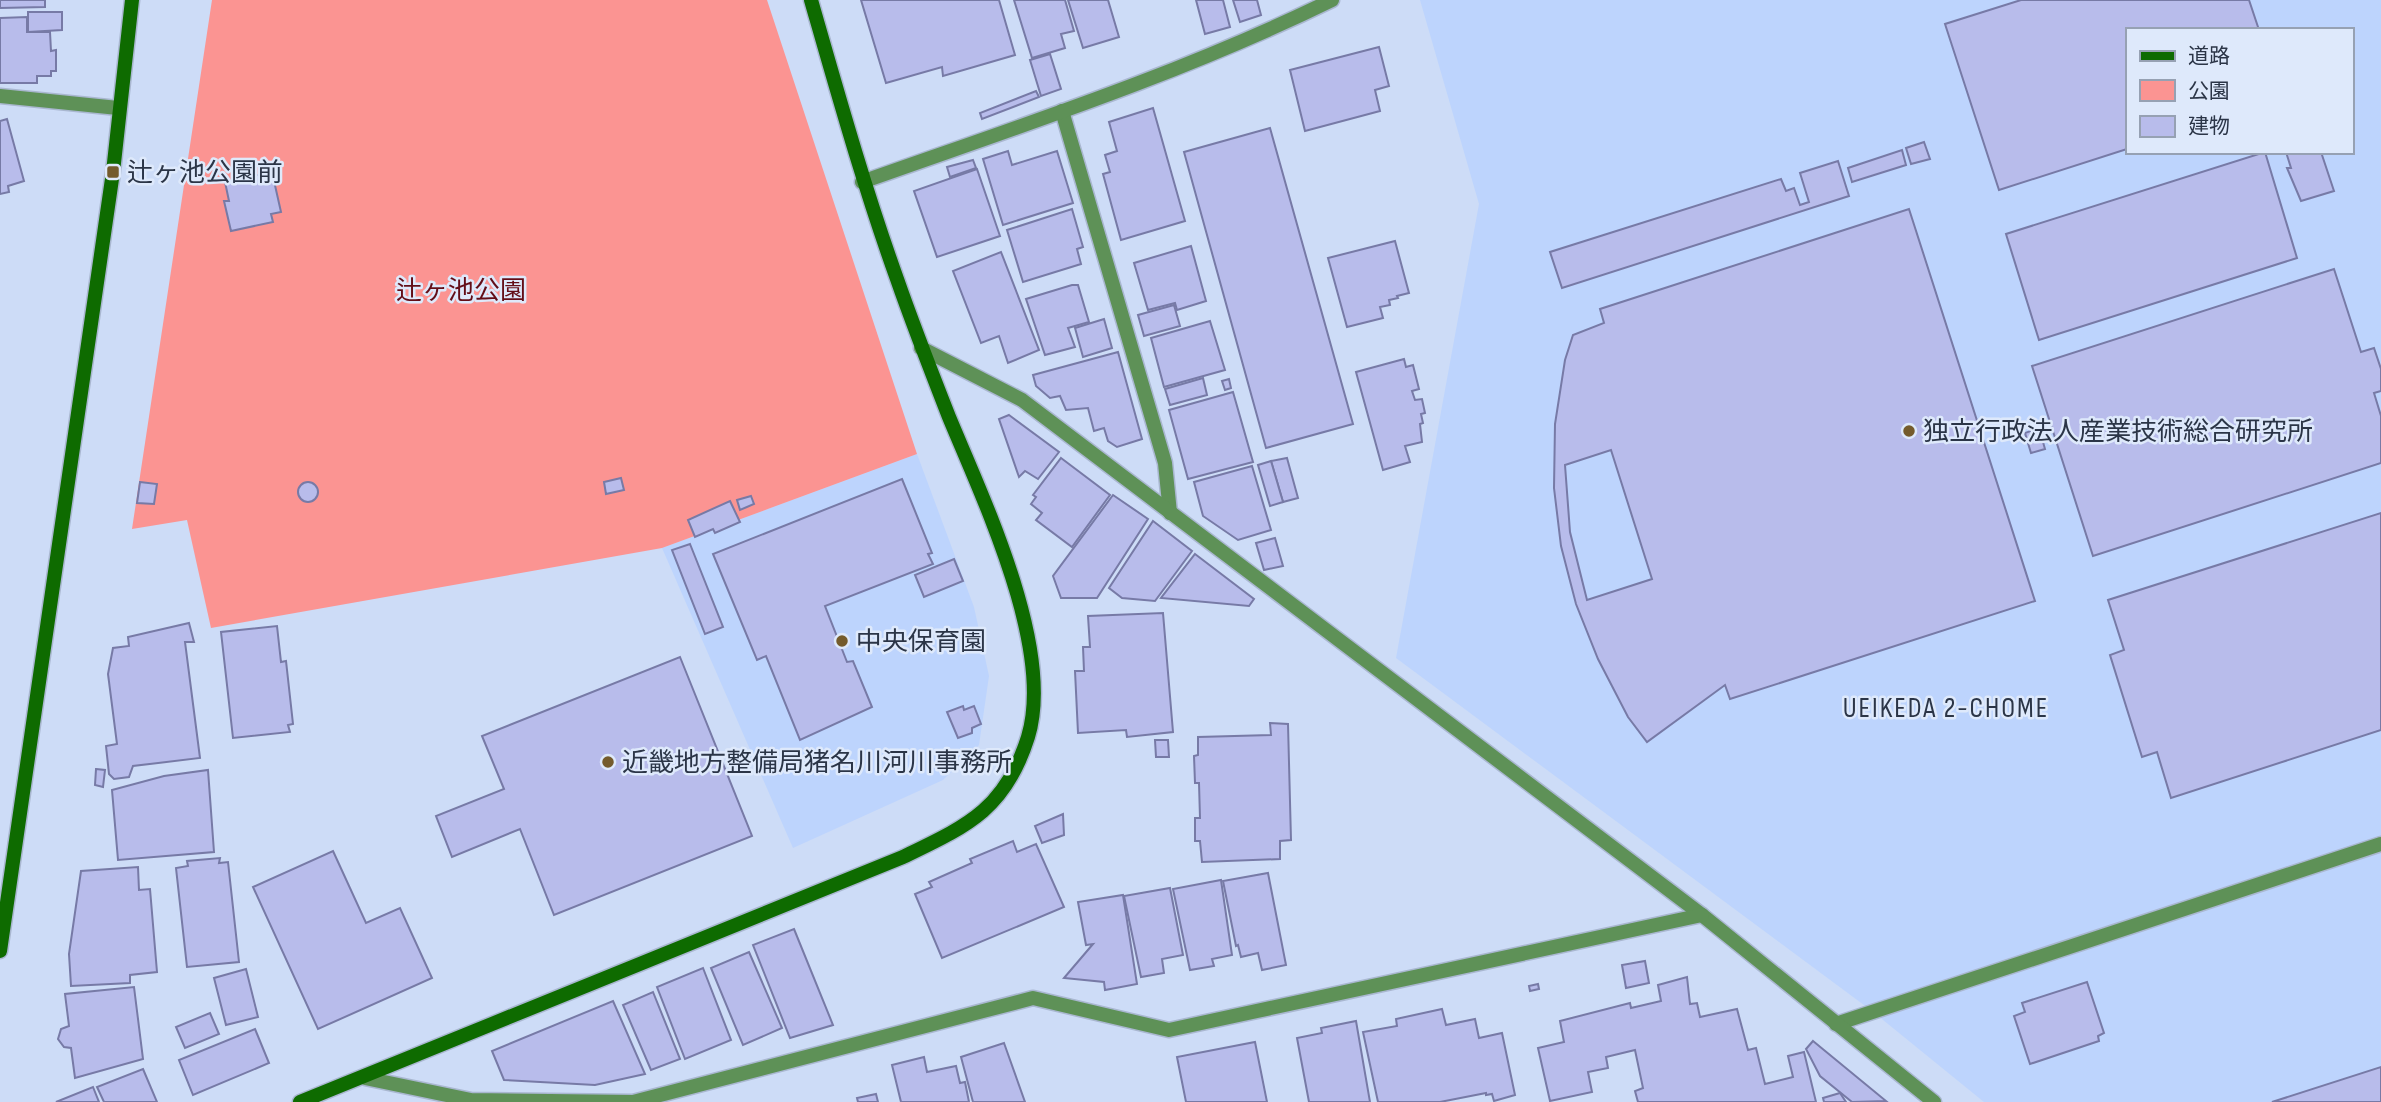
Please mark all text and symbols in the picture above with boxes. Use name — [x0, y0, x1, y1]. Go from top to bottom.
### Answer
legend — [2126, 28, 2353, 154]
text: 道路 — [2188, 44, 2230, 69]
text: 公園 — [2188, 79, 2230, 104]
text: 建物 — [2188, 114, 2230, 139]
place label: 辻ヶ池公園前 — [127, 158, 283, 189]
marker: 辻ヶ池公園前 — [105, 164, 121, 180]
park label: 辻ヶ池公園 — [396, 276, 526, 307]
place label: 独立行政法人産業技術総合研究所 — [1923, 417, 2313, 448]
marker: 独立行政法人産業技術総合研究所 — [1901, 423, 1917, 439]
place label: 中央保育園 — [856, 627, 986, 658]
marker: 中央保育園 — [834, 633, 850, 649]
district label: UEIKEDA 2-CHOME — [1843, 692, 2049, 725]
place label: 近畿地方整備局猪名川河川事務所 — [622, 748, 1012, 779]
marker: 近畿地方整備局猪名川河川事務所 — [600, 754, 616, 770]

